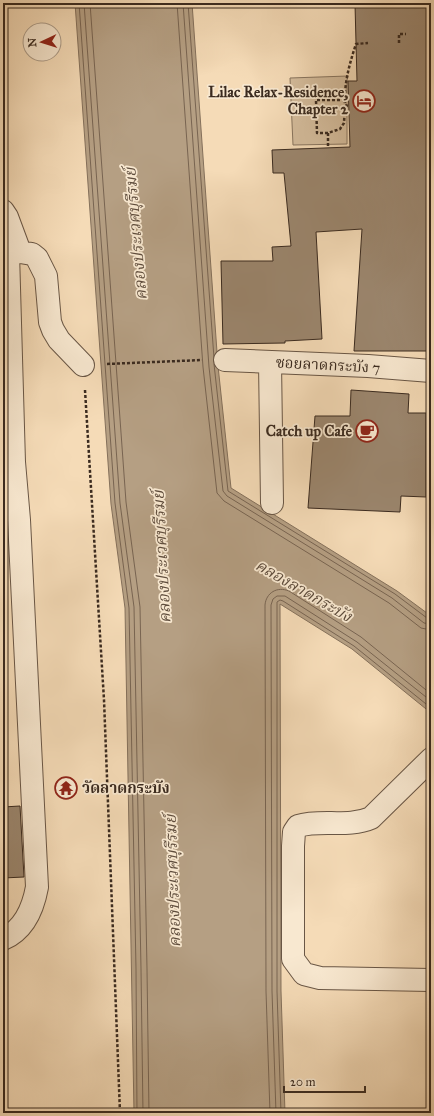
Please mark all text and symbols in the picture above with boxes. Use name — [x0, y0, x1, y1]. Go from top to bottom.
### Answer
north arrow — [22, 22, 62, 62]
text: N — [26, 37, 39, 48]
place label: Lilac Relax-Residence, Chapter 2 — [208, 83, 349, 119]
hotel icon: Lilac Relax-Residence, Chapter 2 — [351, 88, 377, 114]
water label: คลองประเวศบุรีรมย์ — [120, 164, 152, 301]
street label: ซอยลาดกระบัง 7 — [275, 353, 381, 377]
cafe icon: Catch up Cafe — [354, 418, 380, 444]
place label: Catch up Cafe — [266, 422, 353, 441]
water label: คลองประเวศบุรีรมย์ — [148, 487, 175, 624]
water label: คลองลาดกระบัง — [252, 555, 356, 626]
temple icon: วัดลาดกระบัง — [53, 775, 79, 801]
place label: วัดลาดกระบัง — [82, 779, 170, 797]
water label: คลองประเวศบุรีรมย์ — [161, 811, 185, 948]
scale bar — [284, 1068, 365, 1094]
text: 20 m — [290, 1075, 316, 1089]

